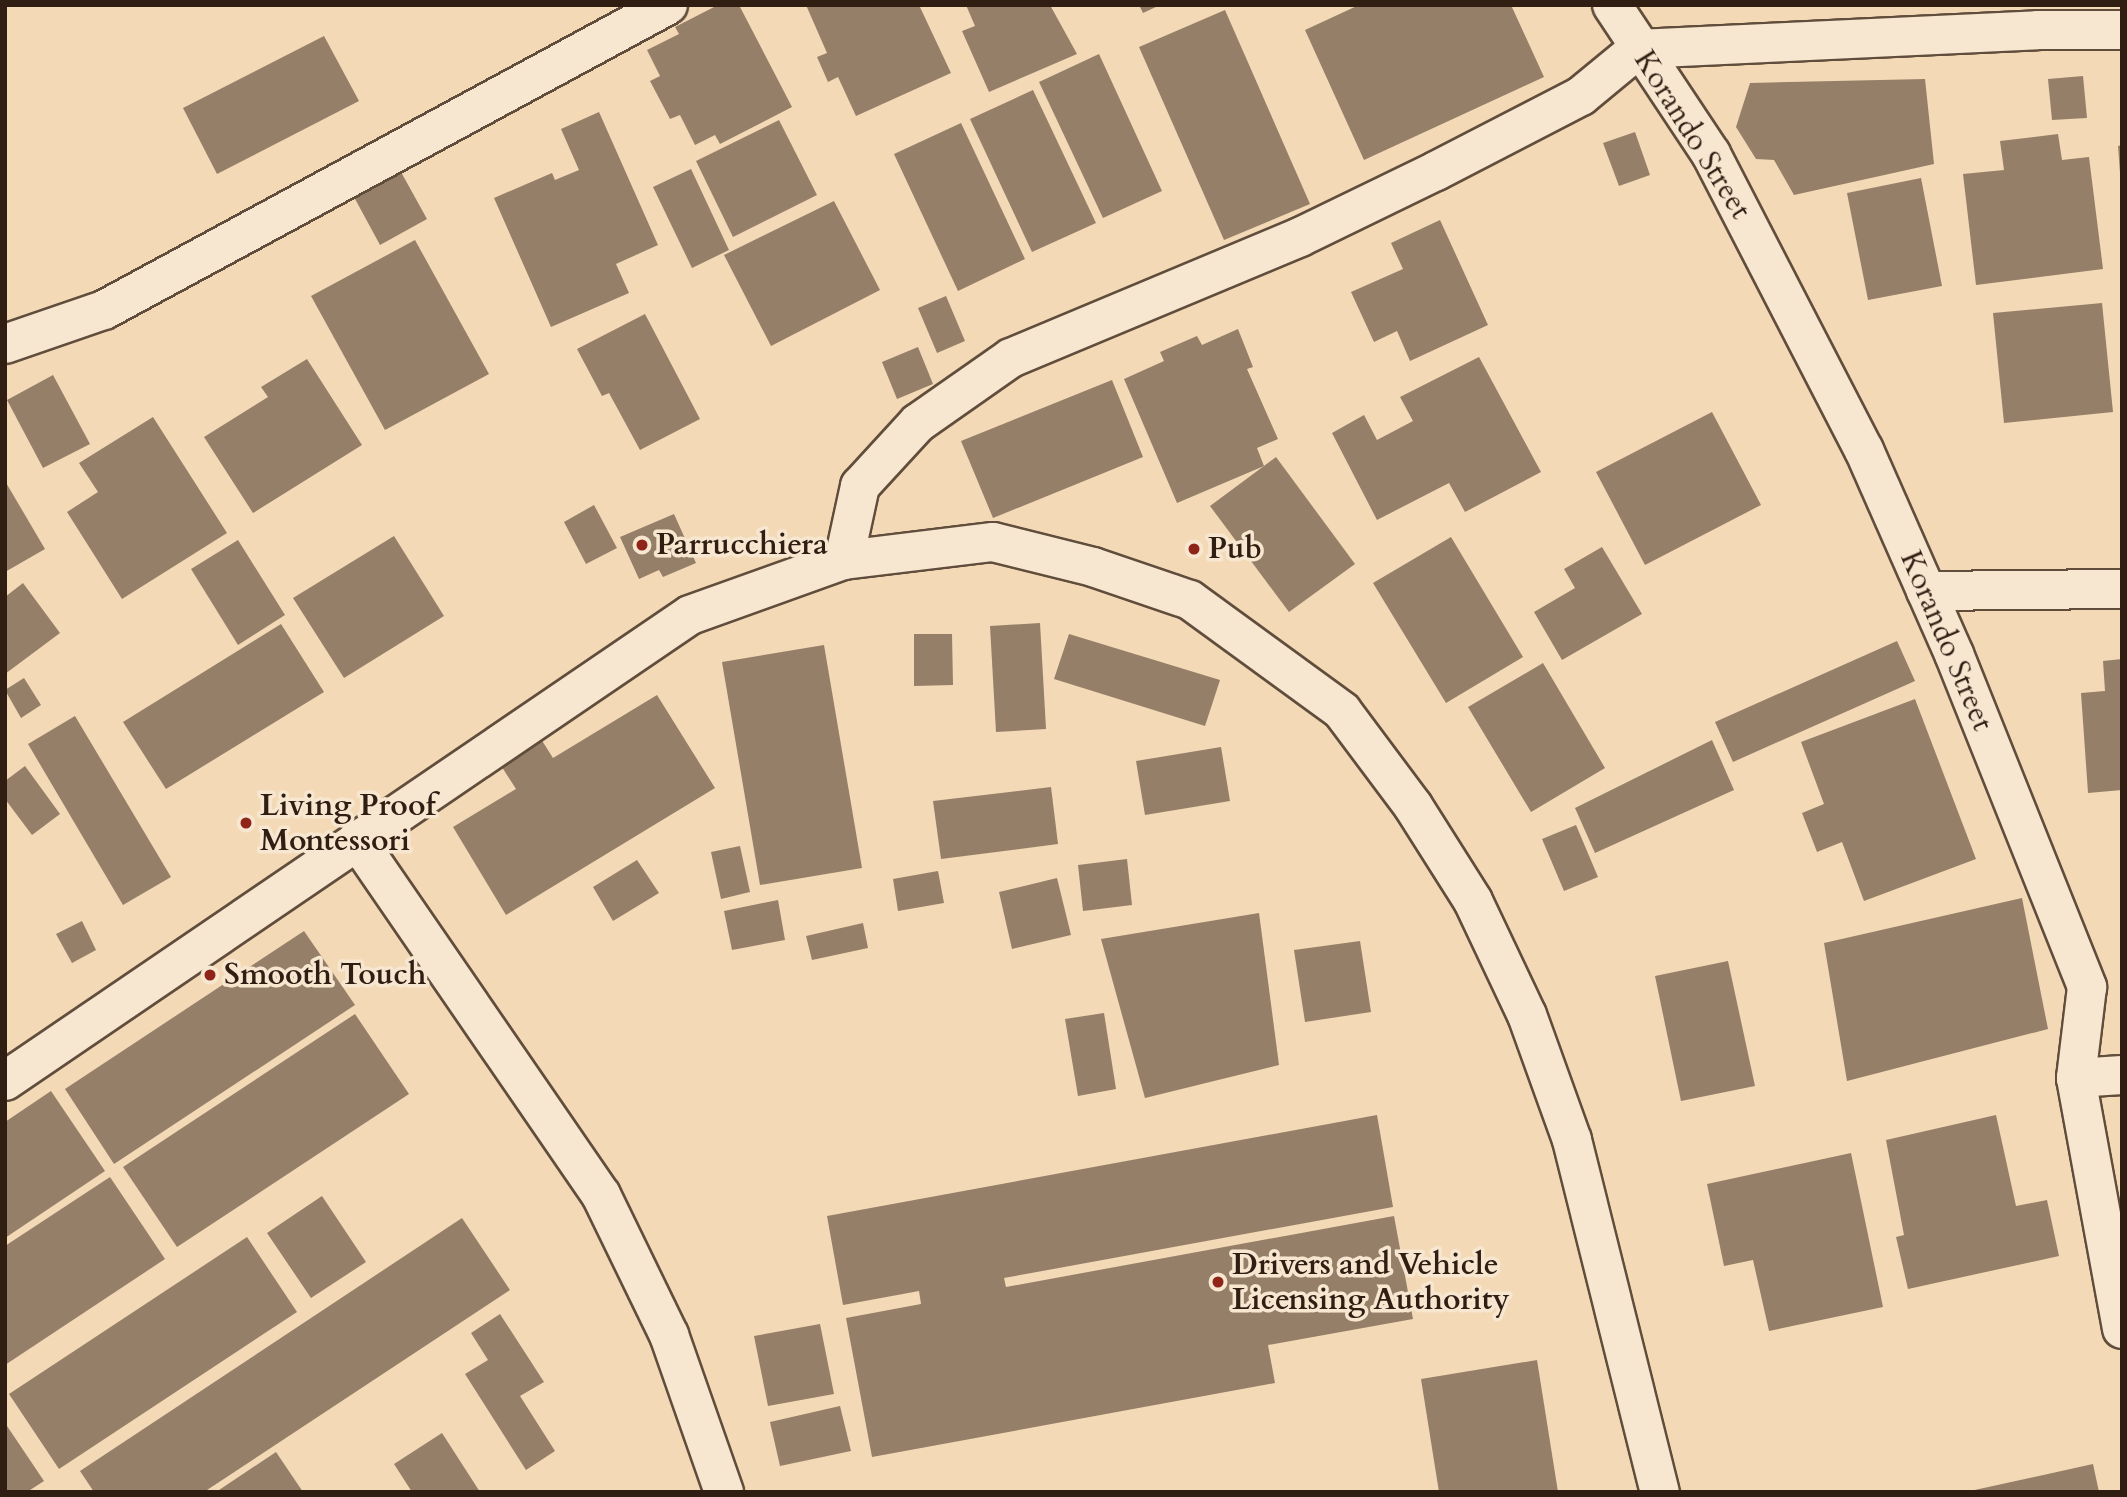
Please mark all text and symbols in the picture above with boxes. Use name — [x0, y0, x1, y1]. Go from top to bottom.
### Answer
street label: Korando Street — [1626, 44, 1758, 226]
place label: Parrucchiera — [656, 527, 828, 563]
place label: Pub — [1208, 531, 1262, 567]
marker: Parrucchiera — [634, 537, 650, 553]
marker: Pub — [1186, 541, 1202, 557]
street label: Korando Street — [1892, 546, 2000, 736]
place label: Living Proof Montessori — [260, 788, 436, 858]
marker: Living Proof Montessori — [238, 815, 254, 831]
place label: Smooth Touch — [224, 957, 426, 993]
marker: Smooth Touch — [202, 967, 218, 983]
place label: Drivers and Vehicle Licensing Authority — [1232, 1247, 1509, 1318]
marker: Drivers and Vehicle Licensing Authority — [1210, 1274, 1226, 1290]

